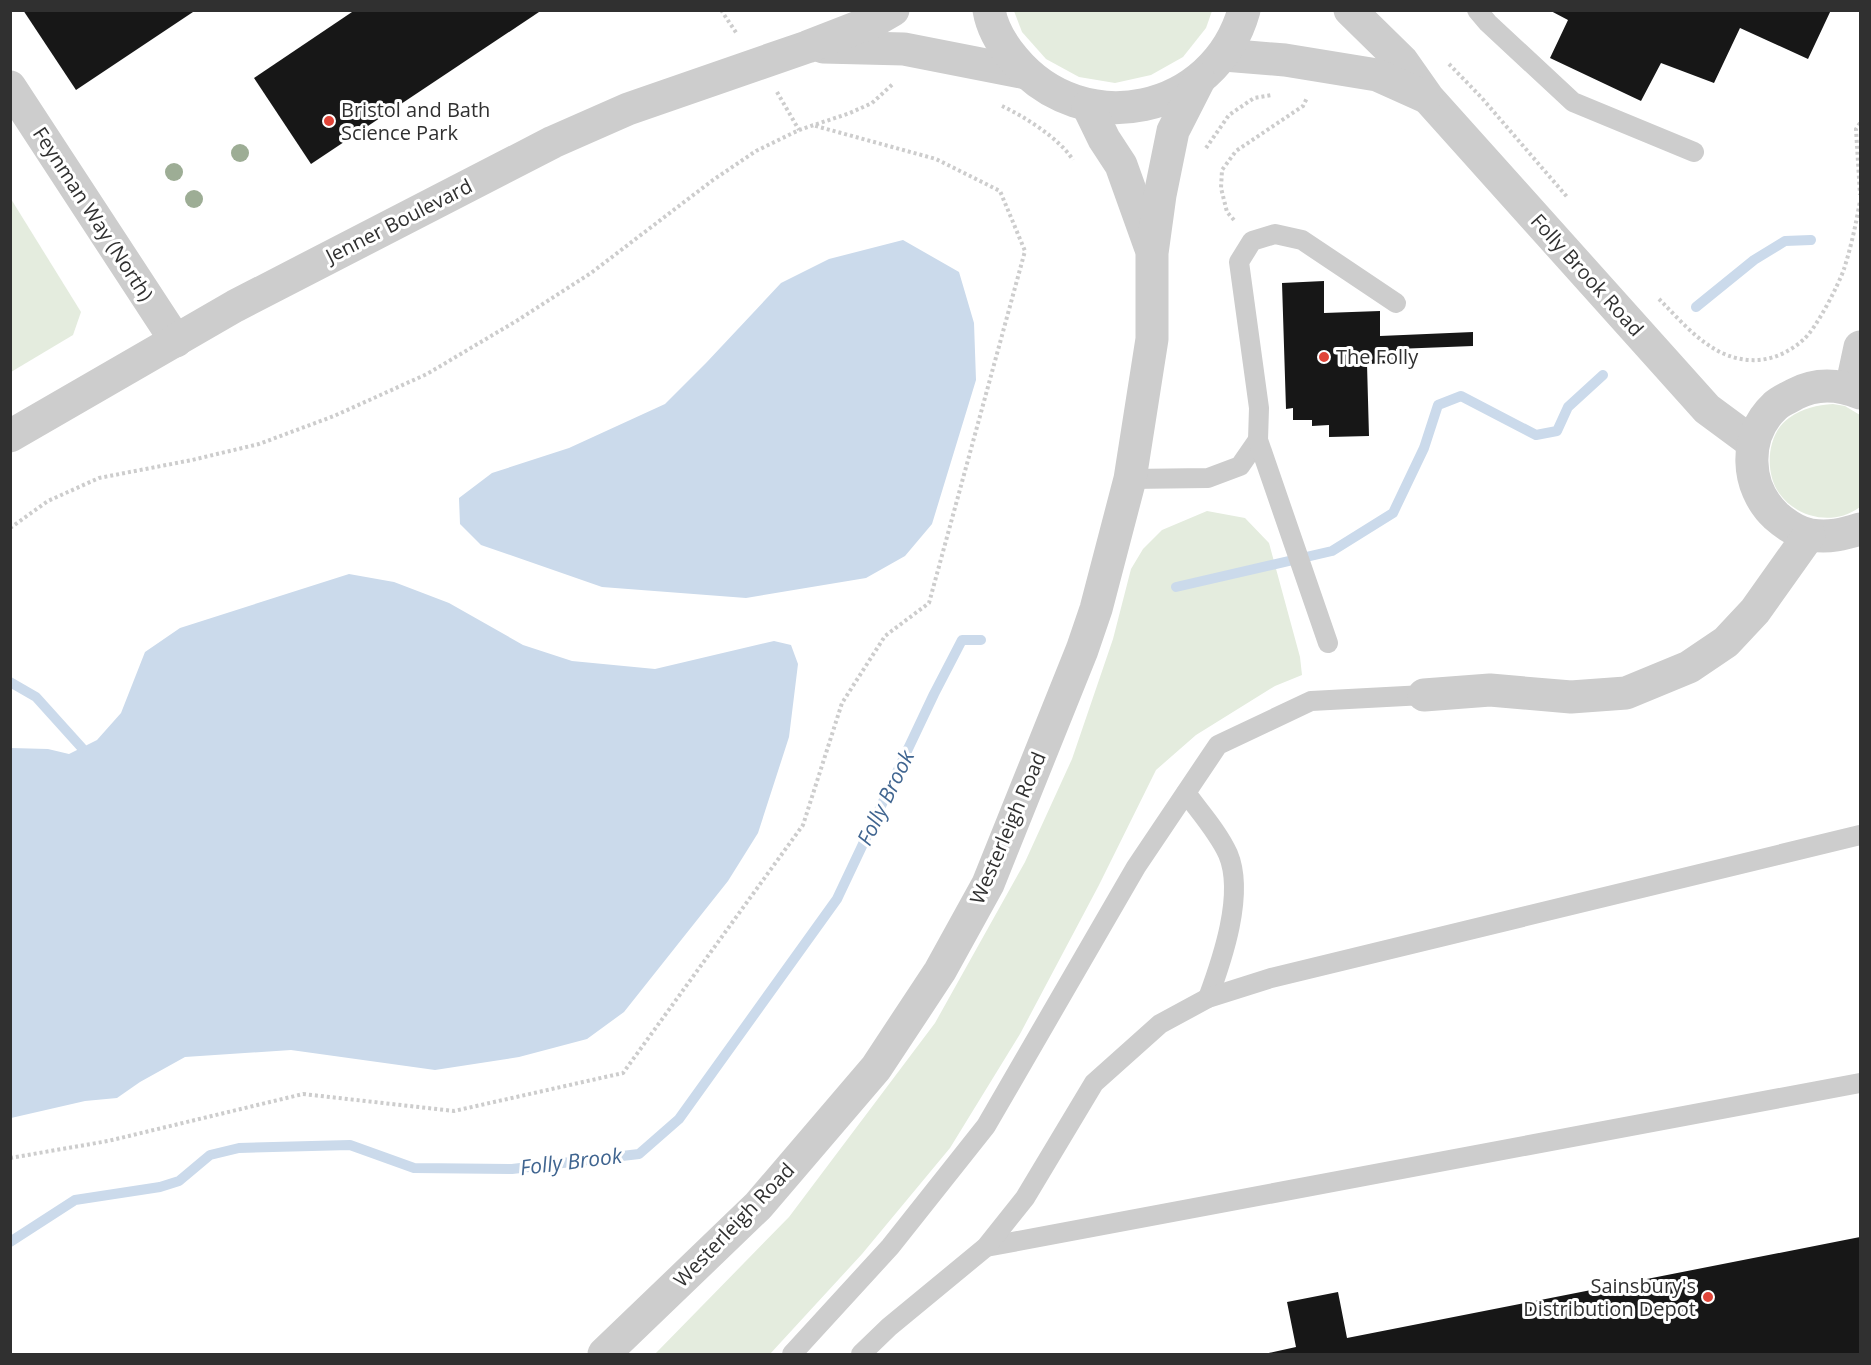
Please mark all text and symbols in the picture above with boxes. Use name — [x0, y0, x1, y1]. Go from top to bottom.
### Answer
place label: Bristol and Bath Science Park — [341, 96, 490, 146]
marker: Bristol and Bath Science Park — [322, 114, 336, 128]
street label: Feynman Way (North) — [27, 122, 160, 306]
street label: Jenner Boulevard — [319, 172, 477, 270]
street label: Folly Brook Road — [1525, 208, 1650, 342]
place label: The Folly — [1336, 343, 1419, 370]
marker: The Folly — [1317, 350, 1331, 364]
water label: Folly Brook — [850, 745, 920, 850]
street label: Westerleigh Road — [963, 747, 1052, 908]
water label: Folly Brook — [518, 1141, 624, 1181]
street label: Westerleigh Road — [667, 1157, 800, 1293]
place label: Sainsbury's Distribution Depot — [1523, 1272, 1696, 1322]
marker: Sainsbury's Distribution Depot — [1701, 1290, 1715, 1304]

